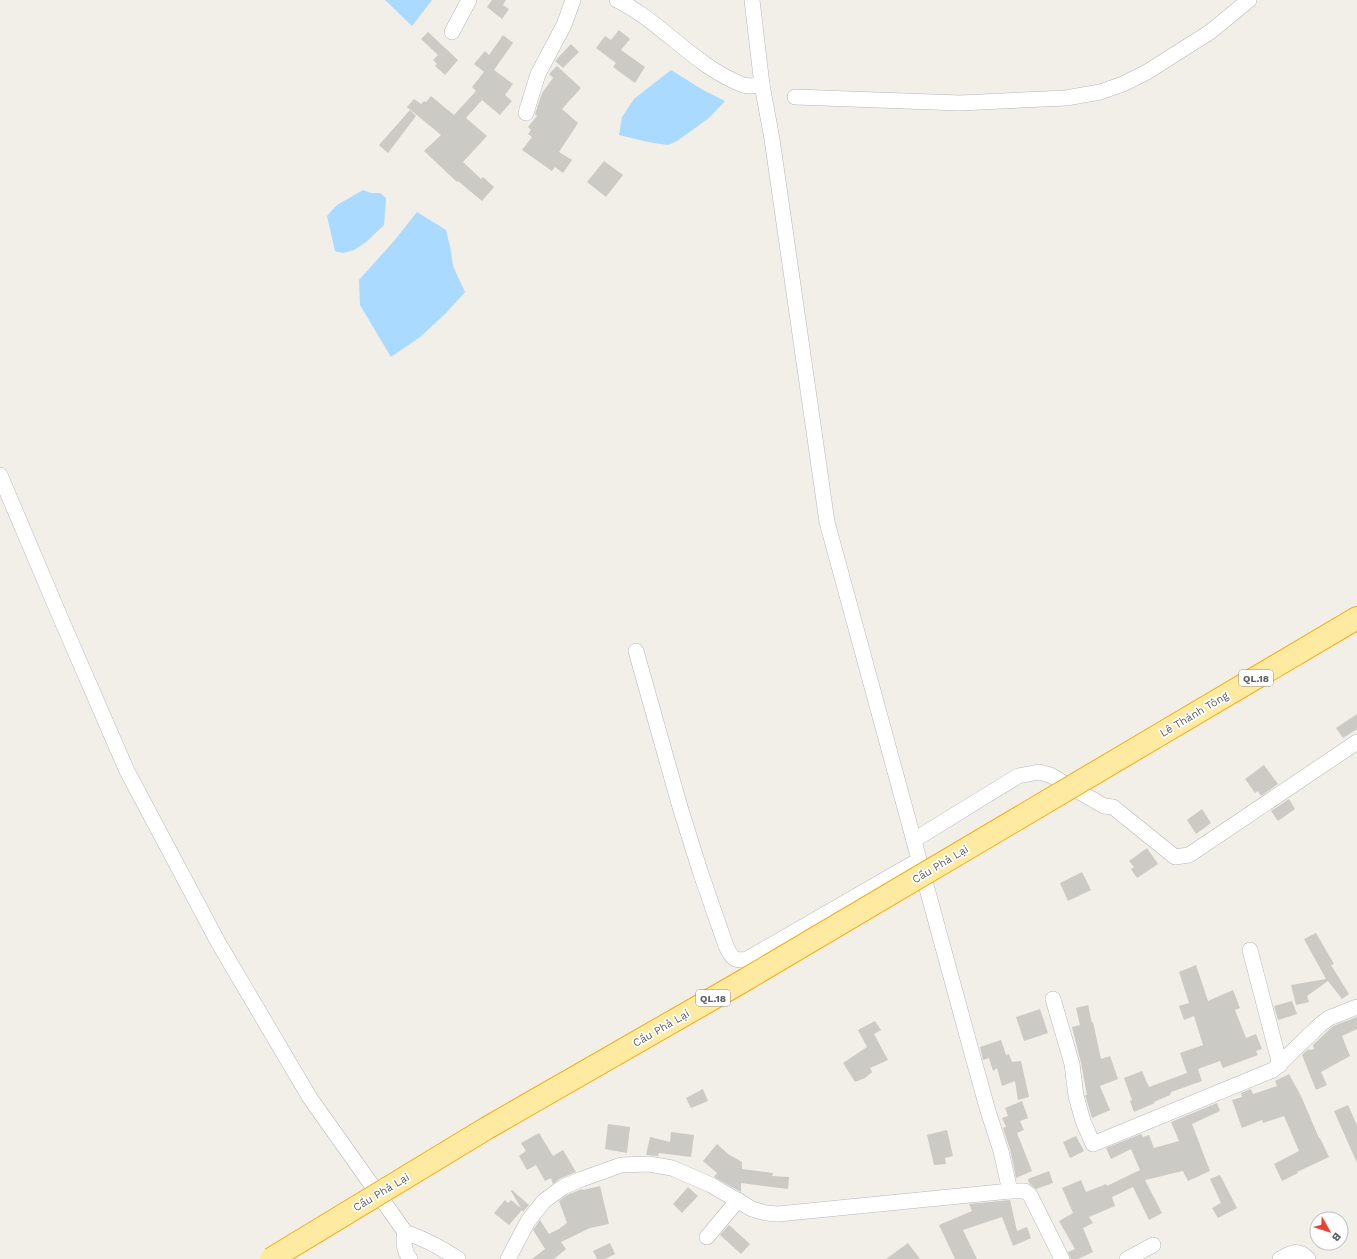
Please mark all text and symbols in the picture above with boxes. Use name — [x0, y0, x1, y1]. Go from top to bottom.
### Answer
road number: QL.18 — [1239, 670, 1273, 686]
street label: Lê Thánh Tông — [1158, 689, 1231, 740]
street label: Cầu Phả Lại — [910, 843, 971, 886]
road number: QL.18 — [696, 990, 730, 1006]
street label: Cầu Phả Lại — [631, 1007, 692, 1050]
street label: Cầu Phả Lại — [351, 1171, 412, 1214]
north arrow — [1309, 1211, 1349, 1251]
text: B — [1329, 1230, 1344, 1244]

